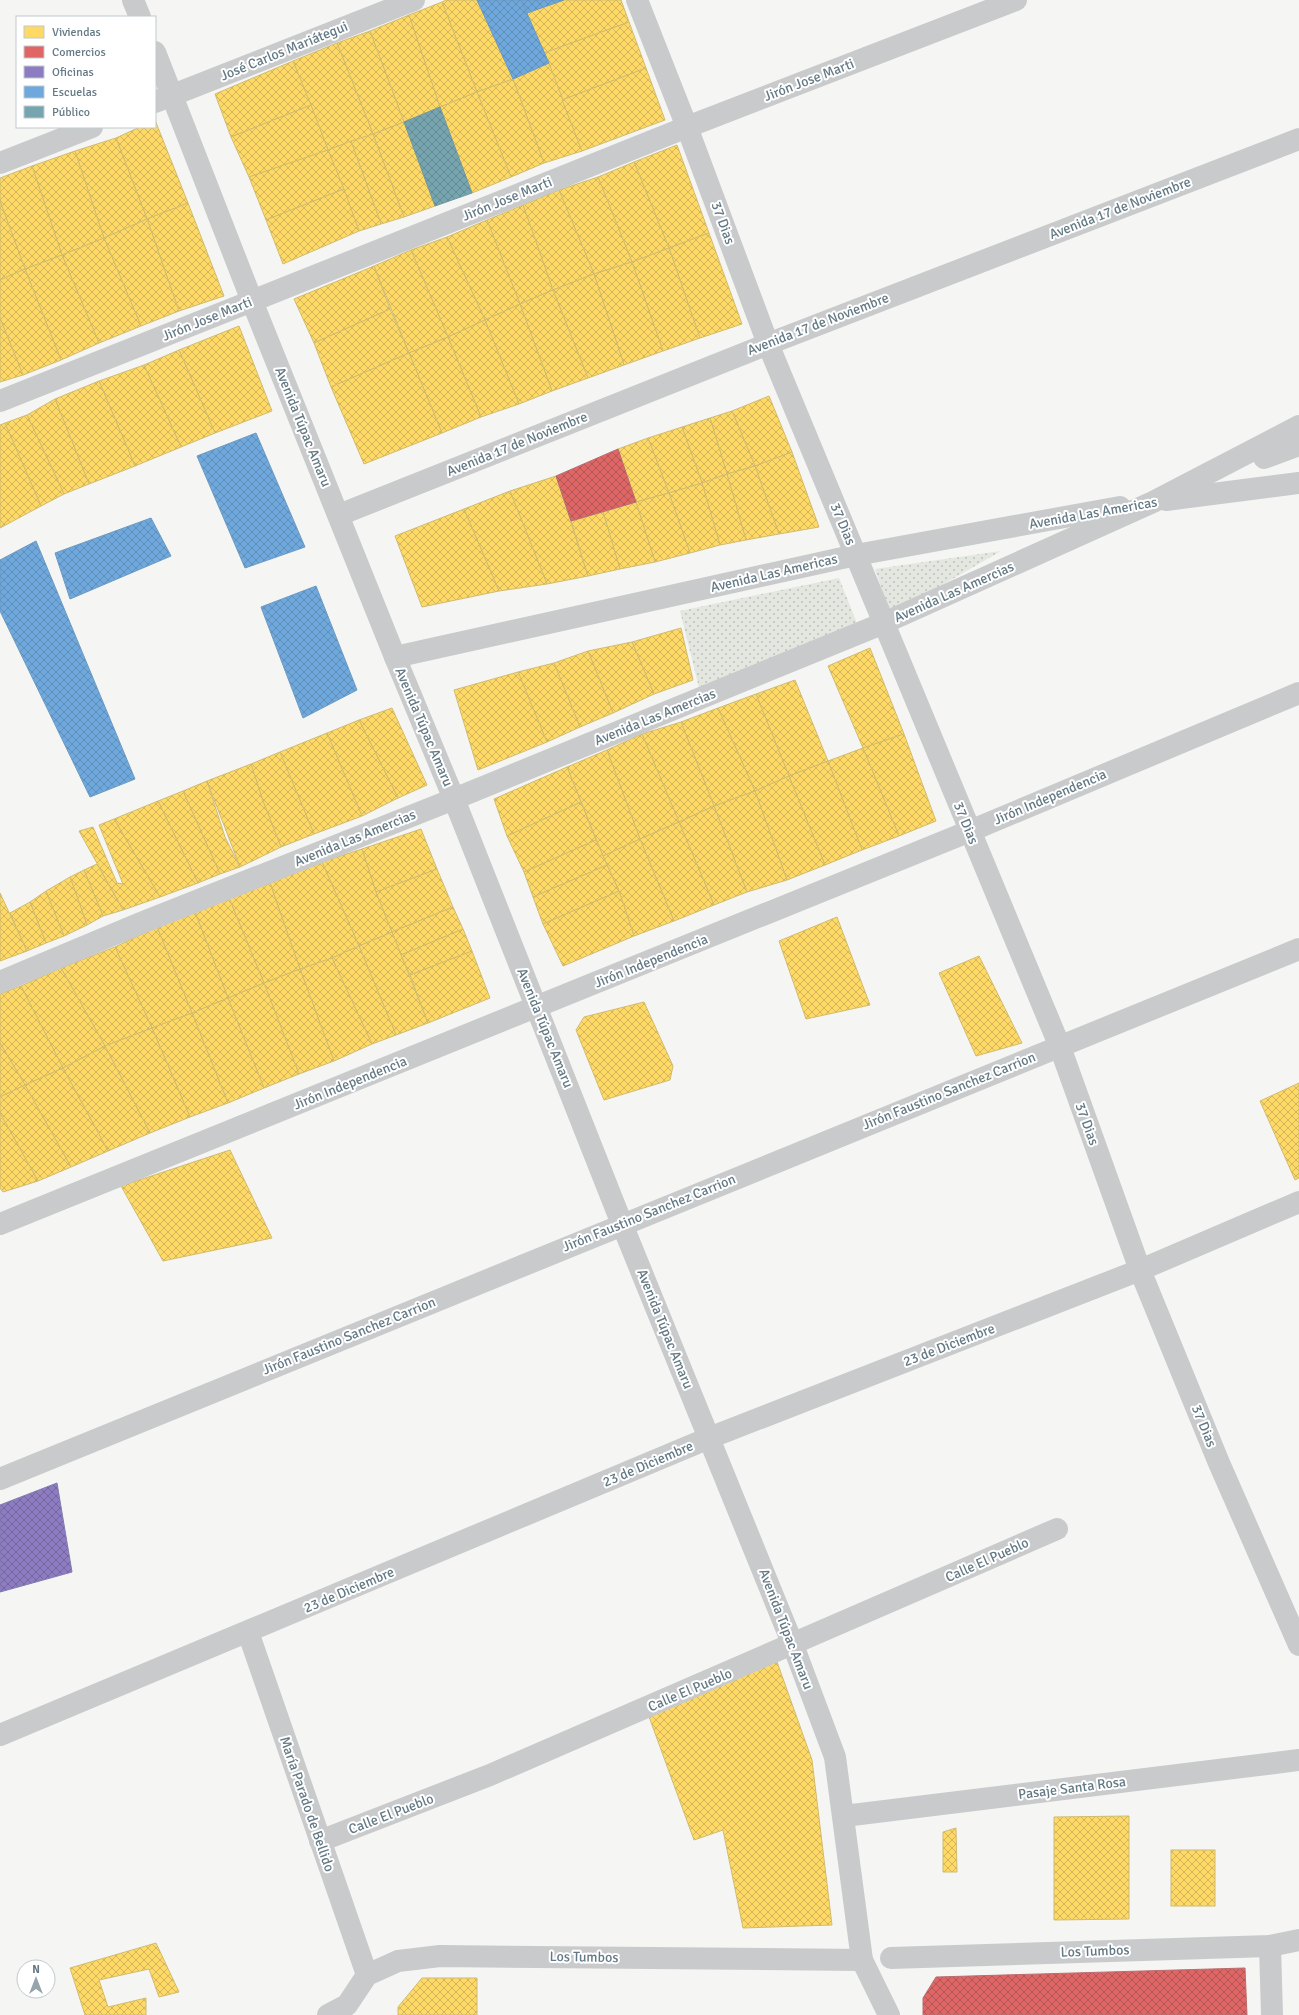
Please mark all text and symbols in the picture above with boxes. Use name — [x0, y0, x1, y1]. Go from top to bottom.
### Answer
legend — [16, 16, 156, 128]
street label: José Carlos Mariátegui — [218, 18, 350, 84]
text: Viviendas — [52, 25, 101, 40]
text: Comercios — [52, 45, 106, 60]
street label: Jirón Jose Marti — [761, 55, 857, 105]
text: Oficinas — [52, 65, 94, 80]
text: Escuelas — [52, 85, 97, 100]
text: Público — [52, 105, 90, 120]
street label: Jirón Jose Marti — [460, 173, 554, 225]
street label: Avenida 17 de Noviembre — [1047, 173, 1193, 243]
street label: 37 Dias — [707, 199, 739, 247]
street label: Avenida 17 de Noviembre — [745, 289, 891, 359]
street label: Jirón Jose Marti — [160, 293, 254, 345]
street label: Avenida Túpac Amaru — [271, 365, 335, 489]
street label: Avenida 17 de Noviembre — [444, 408, 590, 480]
street label: Avenida Las Americas — [1028, 493, 1158, 533]
street label: 37 Dias — [827, 500, 859, 548]
street label: Avenida Las Americas — [709, 550, 839, 596]
street label: Avenida Las Amercias — [891, 558, 1017, 626]
street label: Avenida Túpac Amaru — [391, 665, 457, 789]
street label: Avenida Las Amercias — [592, 685, 718, 749]
street label: Jirón Independencia — [991, 766, 1109, 828]
street label: 37 Dias — [950, 799, 982, 847]
street label: Avenida Las Amercias — [292, 806, 418, 870]
street label: Jirón Independencia — [592, 930, 710, 992]
street label: Avenida Túpac Amaru — [513, 966, 577, 1090]
street label: Jirón Faustino Sanchez Carrion — [860, 1048, 1038, 1134]
street label: Jirón Independencia — [291, 1052, 409, 1114]
street label: 37 Dias — [1071, 1100, 1103, 1148]
street label: Jirón Faustino Sanchez Carrion — [560, 1170, 738, 1256]
street label: Avenida Túpac Amaru — [633, 1267, 697, 1391]
street label: Jirón Faustino Sanchez Carrion — [260, 1293, 438, 1379]
street label: 23 de Diciembre — [901, 1320, 997, 1370]
street label: 37 Dias — [1188, 1402, 1220, 1450]
street label: 23 de Diciembre — [600, 1437, 696, 1491]
street label: Calle El Pueblo — [943, 1534, 1031, 1586]
street label: 23 de Diciembre — [301, 1563, 397, 1617]
street label: Avenida Túpac Amaru — [755, 1566, 817, 1692]
street label: Calle El Pueblo — [645, 1665, 735, 1715]
street label: María Parado de Bellido — [276, 1734, 338, 1874]
street label: Pasaje Santa Rosa — [1017, 1773, 1127, 1803]
street label: Calle El Pueblo — [346, 1790, 436, 1838]
street label: Los Tumbos — [1060, 1941, 1130, 1961]
street label: Los Tumbos — [549, 1948, 619, 1966]
north arrow — [16, 1959, 56, 1999]
text: N — [32, 1963, 40, 1976]

